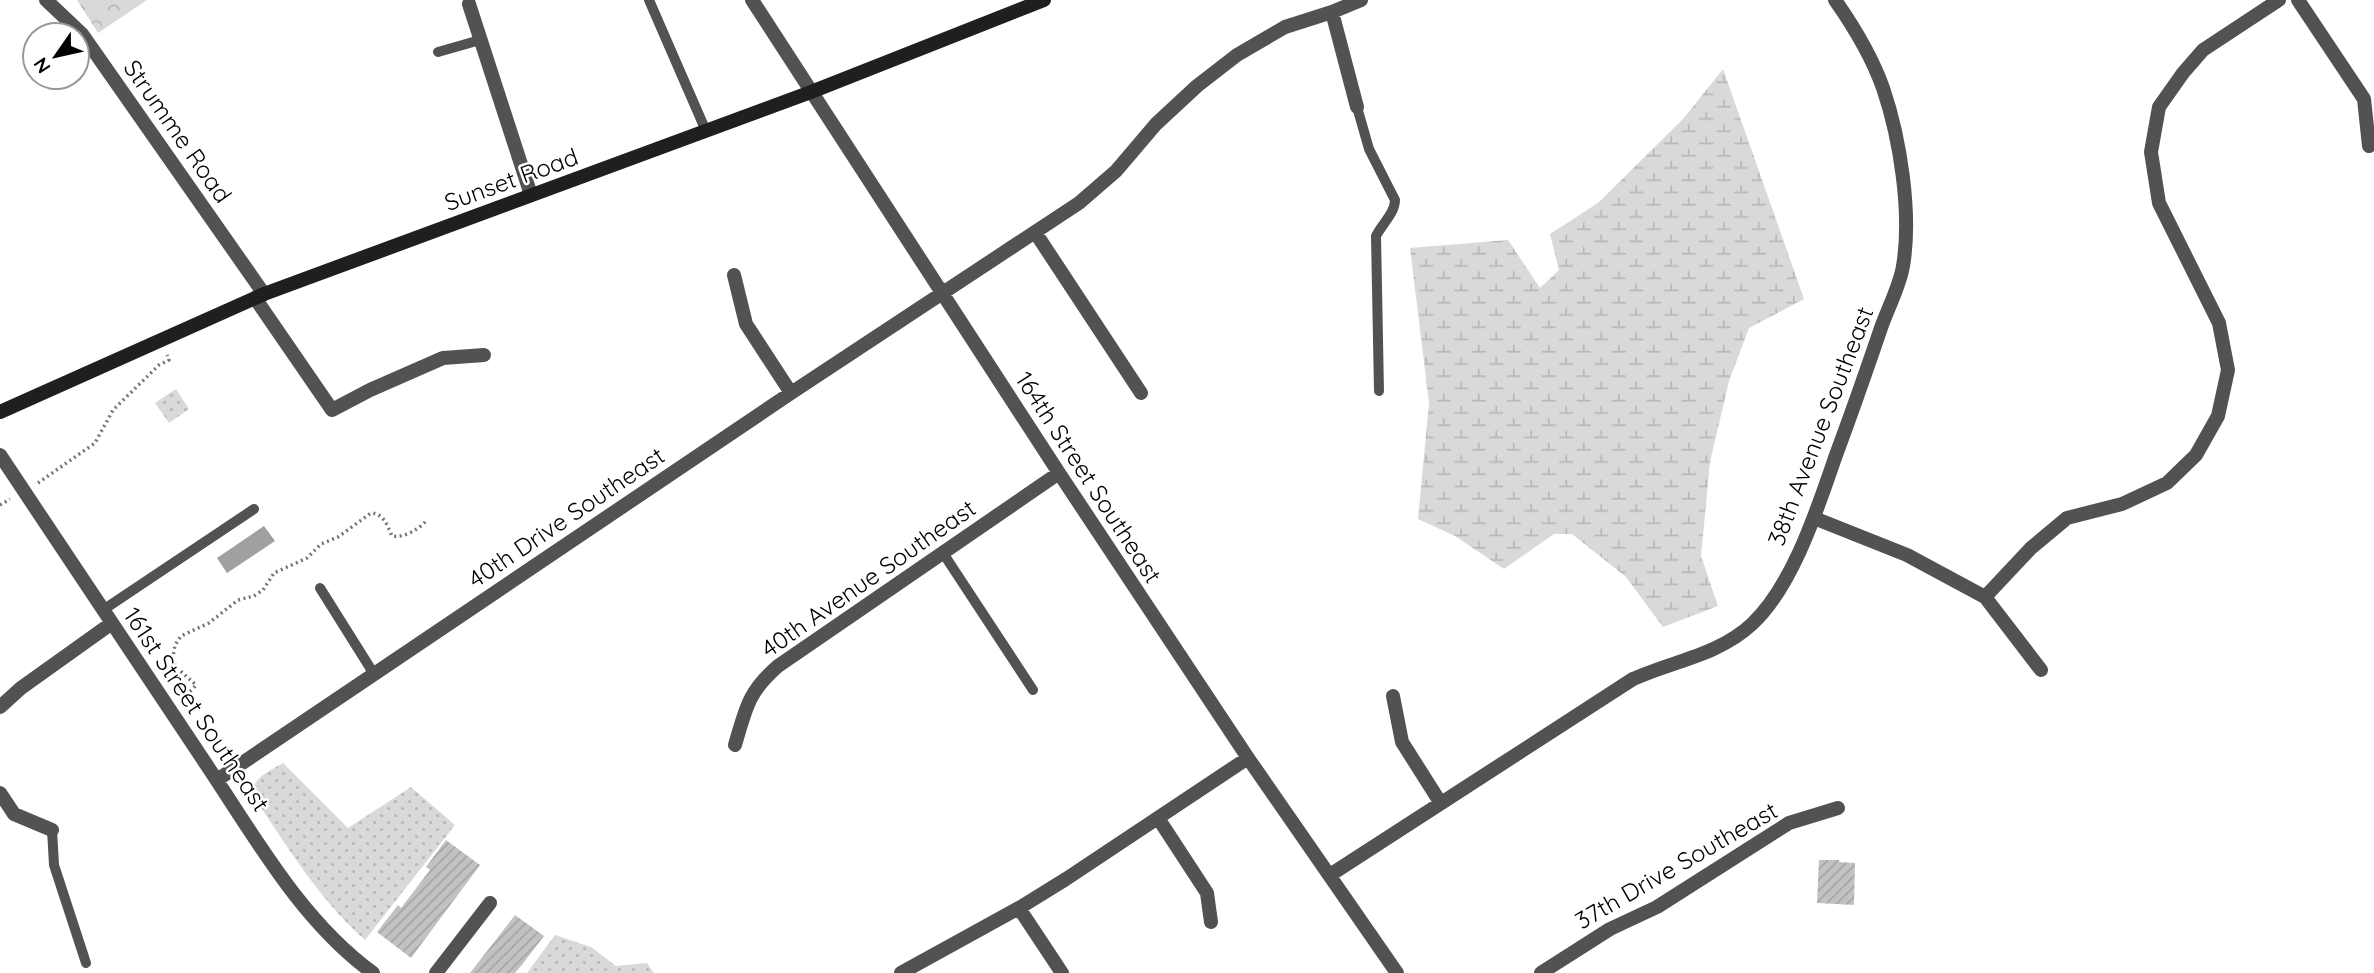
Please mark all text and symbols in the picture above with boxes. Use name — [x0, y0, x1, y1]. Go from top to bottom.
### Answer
north arrow — [21, 21, 91, 91]
text: N — [28, 53, 56, 78]
street label: Strumme Road — [118, 54, 238, 208]
street label: Sunset Road — [440, 141, 582, 217]
street label: 38th Avenue Southeast — [1761, 302, 1879, 550]
street label: 164th Street Southeast — [1009, 366, 1169, 588]
street label: 40th Drive Southeast — [462, 440, 670, 594]
street label: 40th Avenue Southeast — [755, 493, 981, 663]
street label: 161st Street Southeast — [118, 601, 276, 817]
street label: 37th Drive Southeast — [1570, 795, 1782, 935]

